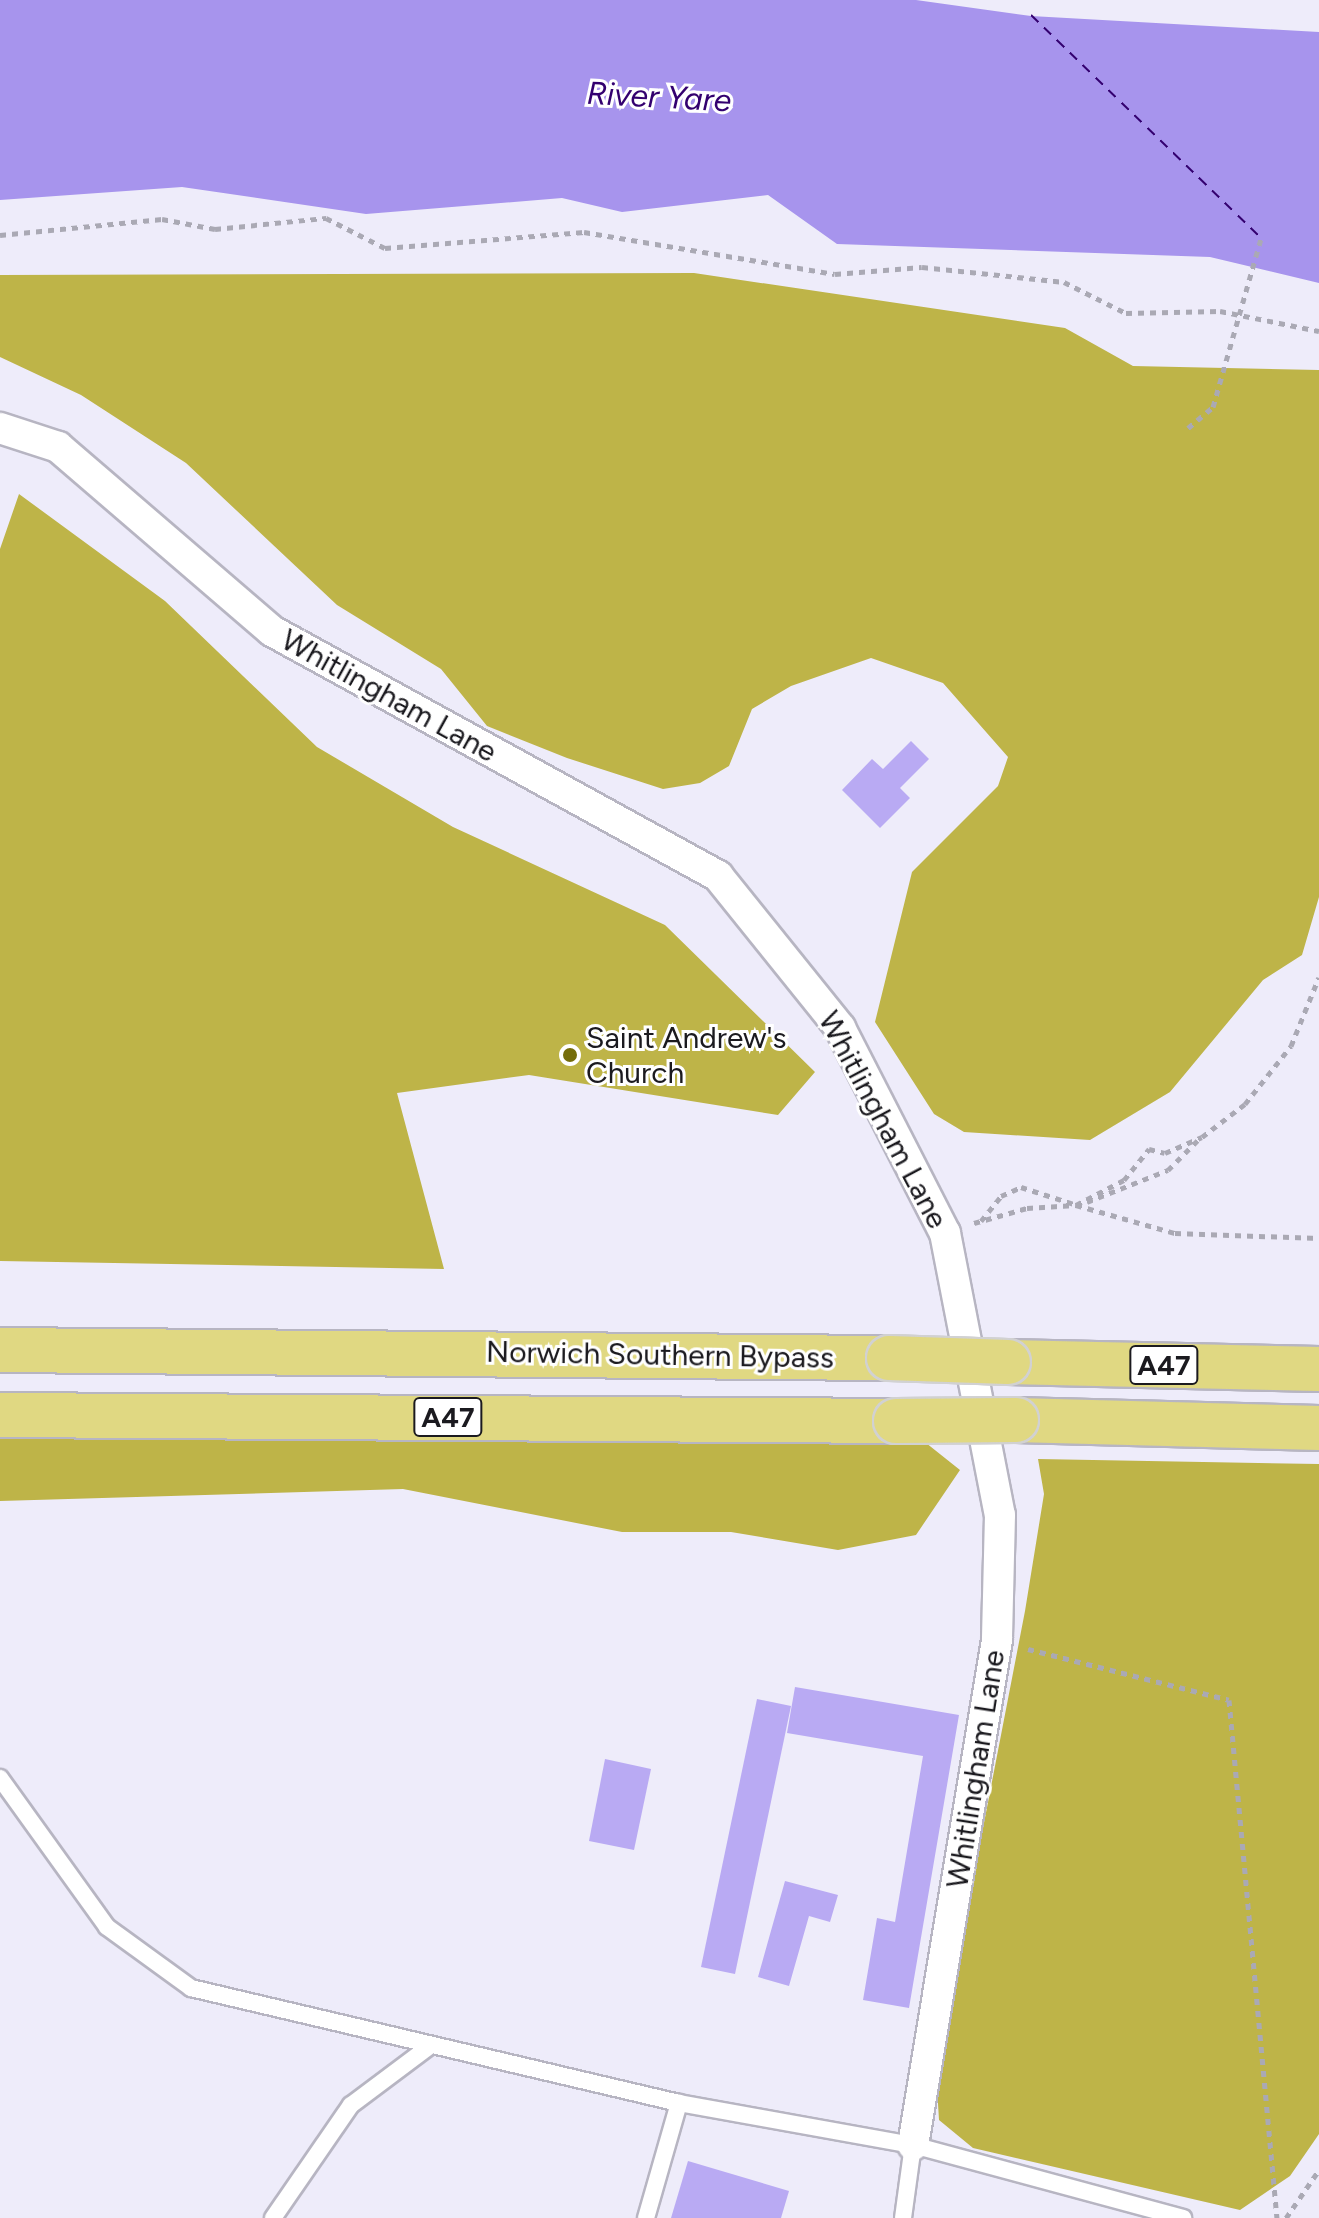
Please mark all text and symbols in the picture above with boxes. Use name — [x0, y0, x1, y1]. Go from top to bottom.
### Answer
water label: River Yare — [586, 74, 732, 120]
street label: Whitlingham Lane — [275, 622, 503, 770]
street label: Whitlingham Lane — [811, 1005, 955, 1235]
place label: Saint Andrew's Church — [586, 1020, 786, 1090]
marker: Saint Andrew's Church — [561, 1046, 579, 1064]
street label: Norwich Southern Bypass — [486, 1334, 834, 1376]
road number: A47 — [1128, 1341, 1200, 1389]
road number: A47 — [412, 1393, 484, 1441]
street label: Whitlingham Lane — [939, 1647, 1013, 1891]

